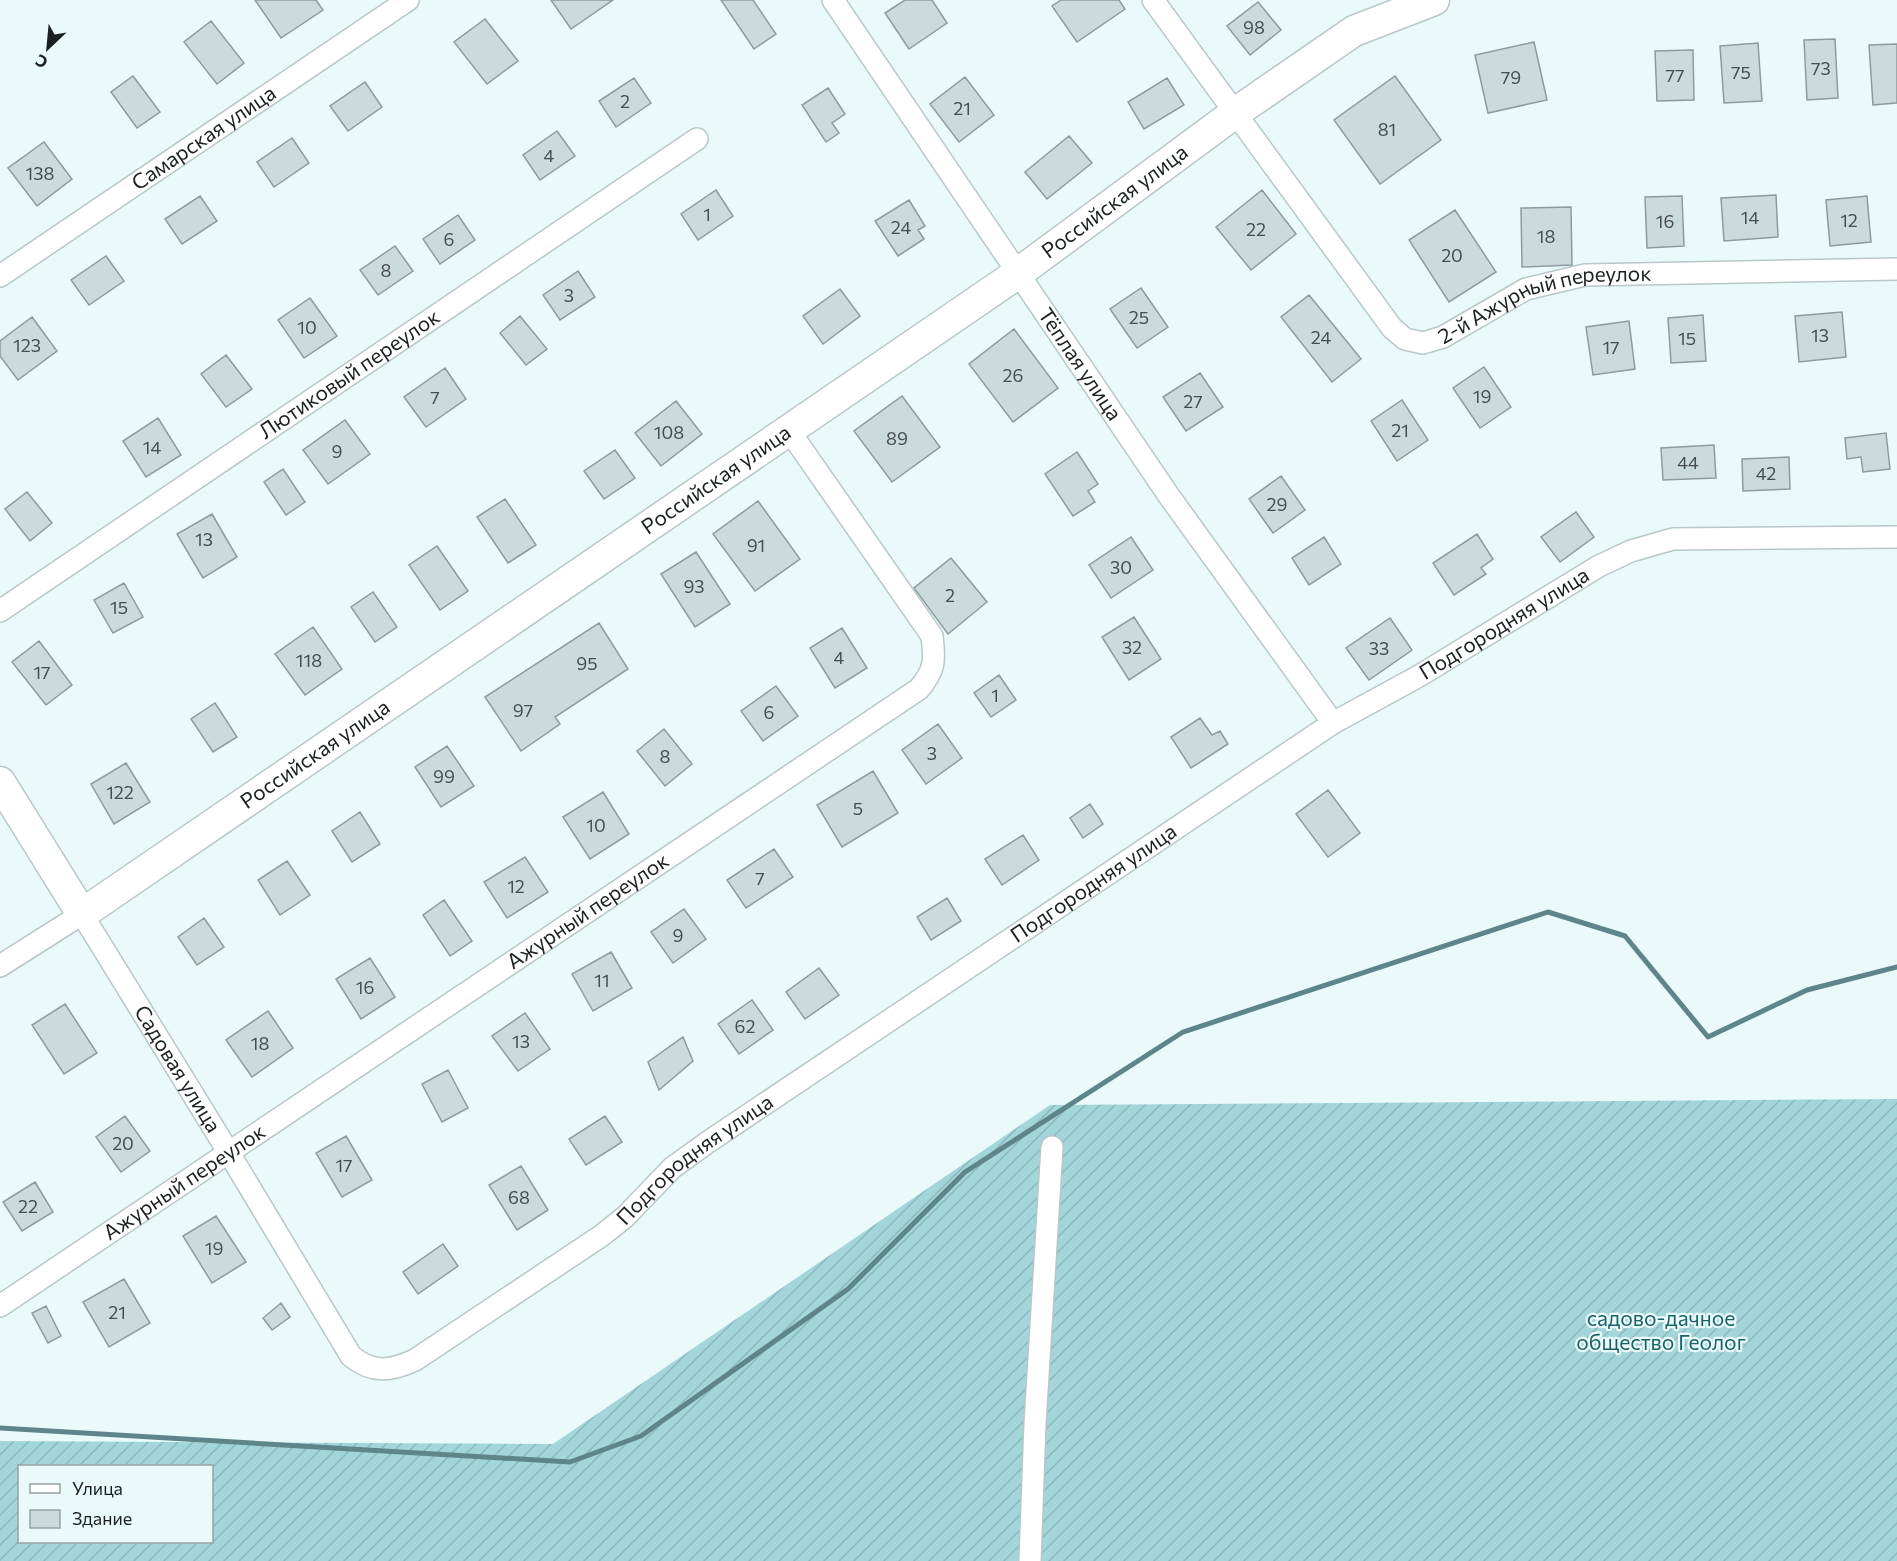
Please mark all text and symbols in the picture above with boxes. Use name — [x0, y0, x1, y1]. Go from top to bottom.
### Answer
house number: 98 — [1243, 16, 1265, 38]
north arrow — [18, 18, 78, 78]
text: С — [32, 51, 50, 73]
house number: 73 — [1811, 57, 1831, 79]
house number: 75 — [1731, 61, 1751, 83]
house number: 77 — [1665, 64, 1685, 86]
house number: 79 — [1501, 66, 1521, 88]
street label: Самарская улица — [126, 79, 280, 194]
house number: 2 — [620, 90, 630, 112]
house number: 21 — [953, 97, 971, 119]
house number: 81 — [1378, 118, 1396, 140]
street label: Российская улица — [1036, 138, 1192, 263]
house number: 4 — [544, 144, 555, 166]
house number: 138 — [26, 162, 55, 184]
house number: 1 — [703, 203, 711, 225]
house number: 14 — [1741, 206, 1759, 228]
house number: 12 — [1840, 209, 1858, 231]
house number: 16 — [1656, 210, 1674, 232]
house number: 24 — [891, 216, 911, 238]
house number: 22 — [1246, 218, 1266, 240]
house number: 18 — [1537, 225, 1555, 247]
house number: 6 — [444, 228, 454, 250]
house number: 20 — [1441, 244, 1463, 266]
house number: 8 — [381, 259, 392, 281]
street label: 2-й Ажурный переулок — [1433, 260, 1652, 348]
house number: 3 — [564, 284, 574, 306]
street label: Тёплая улица — [1034, 302, 1128, 425]
street label: Лютиковый переулок — [253, 303, 444, 443]
house number: 25 — [1129, 306, 1149, 328]
house number: 10 — [297, 316, 317, 338]
house number: 13 — [1811, 324, 1829, 346]
house number: 24 — [1311, 326, 1331, 348]
house number: 15 — [1678, 327, 1696, 349]
house number: 123 — [13, 334, 41, 356]
house number: 17 — [1602, 336, 1620, 358]
house number: 26 — [1003, 364, 1023, 386]
house number: 19 — [1473, 385, 1491, 407]
house number: 7 — [430, 386, 440, 408]
house number: 27 — [1183, 390, 1203, 412]
street label: Российская улица — [636, 419, 795, 538]
house number: 21 — [1391, 419, 1409, 441]
house number: 108 — [654, 421, 684, 443]
house number: 89 — [886, 427, 908, 449]
house number: 14 — [143, 436, 161, 458]
house number: 9 — [332, 440, 342, 462]
house number: 44 — [1677, 451, 1699, 473]
house number: 42 — [1756, 462, 1776, 484]
house number: 29 — [1267, 493, 1287, 515]
house number: 13 — [195, 528, 213, 550]
house number: 91 — [747, 534, 765, 556]
house number: 30 — [1110, 556, 1132, 578]
street label: Подгородняя улица — [1414, 561, 1593, 684]
house number: 93 — [683, 575, 705, 597]
house number: 2 — [945, 584, 955, 606]
house number: 15 — [110, 596, 128, 618]
house number: 32 — [1122, 636, 1142, 658]
house number: 33 — [1369, 637, 1389, 659]
house number: 4 — [834, 646, 845, 668]
house number: 118 — [296, 649, 322, 671]
house number: 95 — [576, 652, 598, 674]
house number: 17 — [33, 661, 51, 683]
house number: 1 — [991, 684, 999, 706]
street label: Российская улица — [235, 693, 394, 813]
house number: 97 — [513, 699, 533, 721]
house number: 6 — [764, 701, 774, 723]
house number: 3 — [927, 742, 937, 764]
house number: 8 — [660, 745, 671, 767]
house number: 99 — [433, 765, 455, 787]
house number: 122 — [106, 781, 134, 803]
house number: 5 — [853, 797, 863, 819]
house number: 10 — [586, 814, 606, 836]
street label: Подгородняя улица — [1005, 818, 1181, 947]
street label: Ажурный переулок — [501, 847, 673, 973]
house number: 7 — [755, 867, 765, 889]
house number: 12 — [507, 875, 525, 897]
house number: 9 — [673, 924, 683, 946]
house number: 11 — [594, 969, 610, 991]
house number: 16 — [356, 976, 374, 998]
street label: Садовая улица — [130, 1000, 227, 1136]
house number: 62 — [735, 1015, 755, 1037]
house number: 13 — [512, 1030, 530, 1052]
house number: 18 — [251, 1032, 269, 1054]
street label: Подгородняя улица — [610, 1088, 777, 1229]
street label: Ажурный переулок — [98, 1118, 269, 1244]
house number: 20 — [112, 1132, 134, 1154]
house number: 17 — [335, 1154, 353, 1176]
house number: 68 — [508, 1186, 530, 1208]
house number: 22 — [18, 1195, 38, 1217]
house number: 19 — [205, 1237, 223, 1259]
house number: 21 — [108, 1301, 126, 1323]
park label: садово-дачное общество Геолог — [1576, 1305, 1746, 1354]
legend — [18, 1465, 213, 1543]
text: Улица — [72, 1477, 123, 1499]
text: Здание — [72, 1507, 132, 1529]

